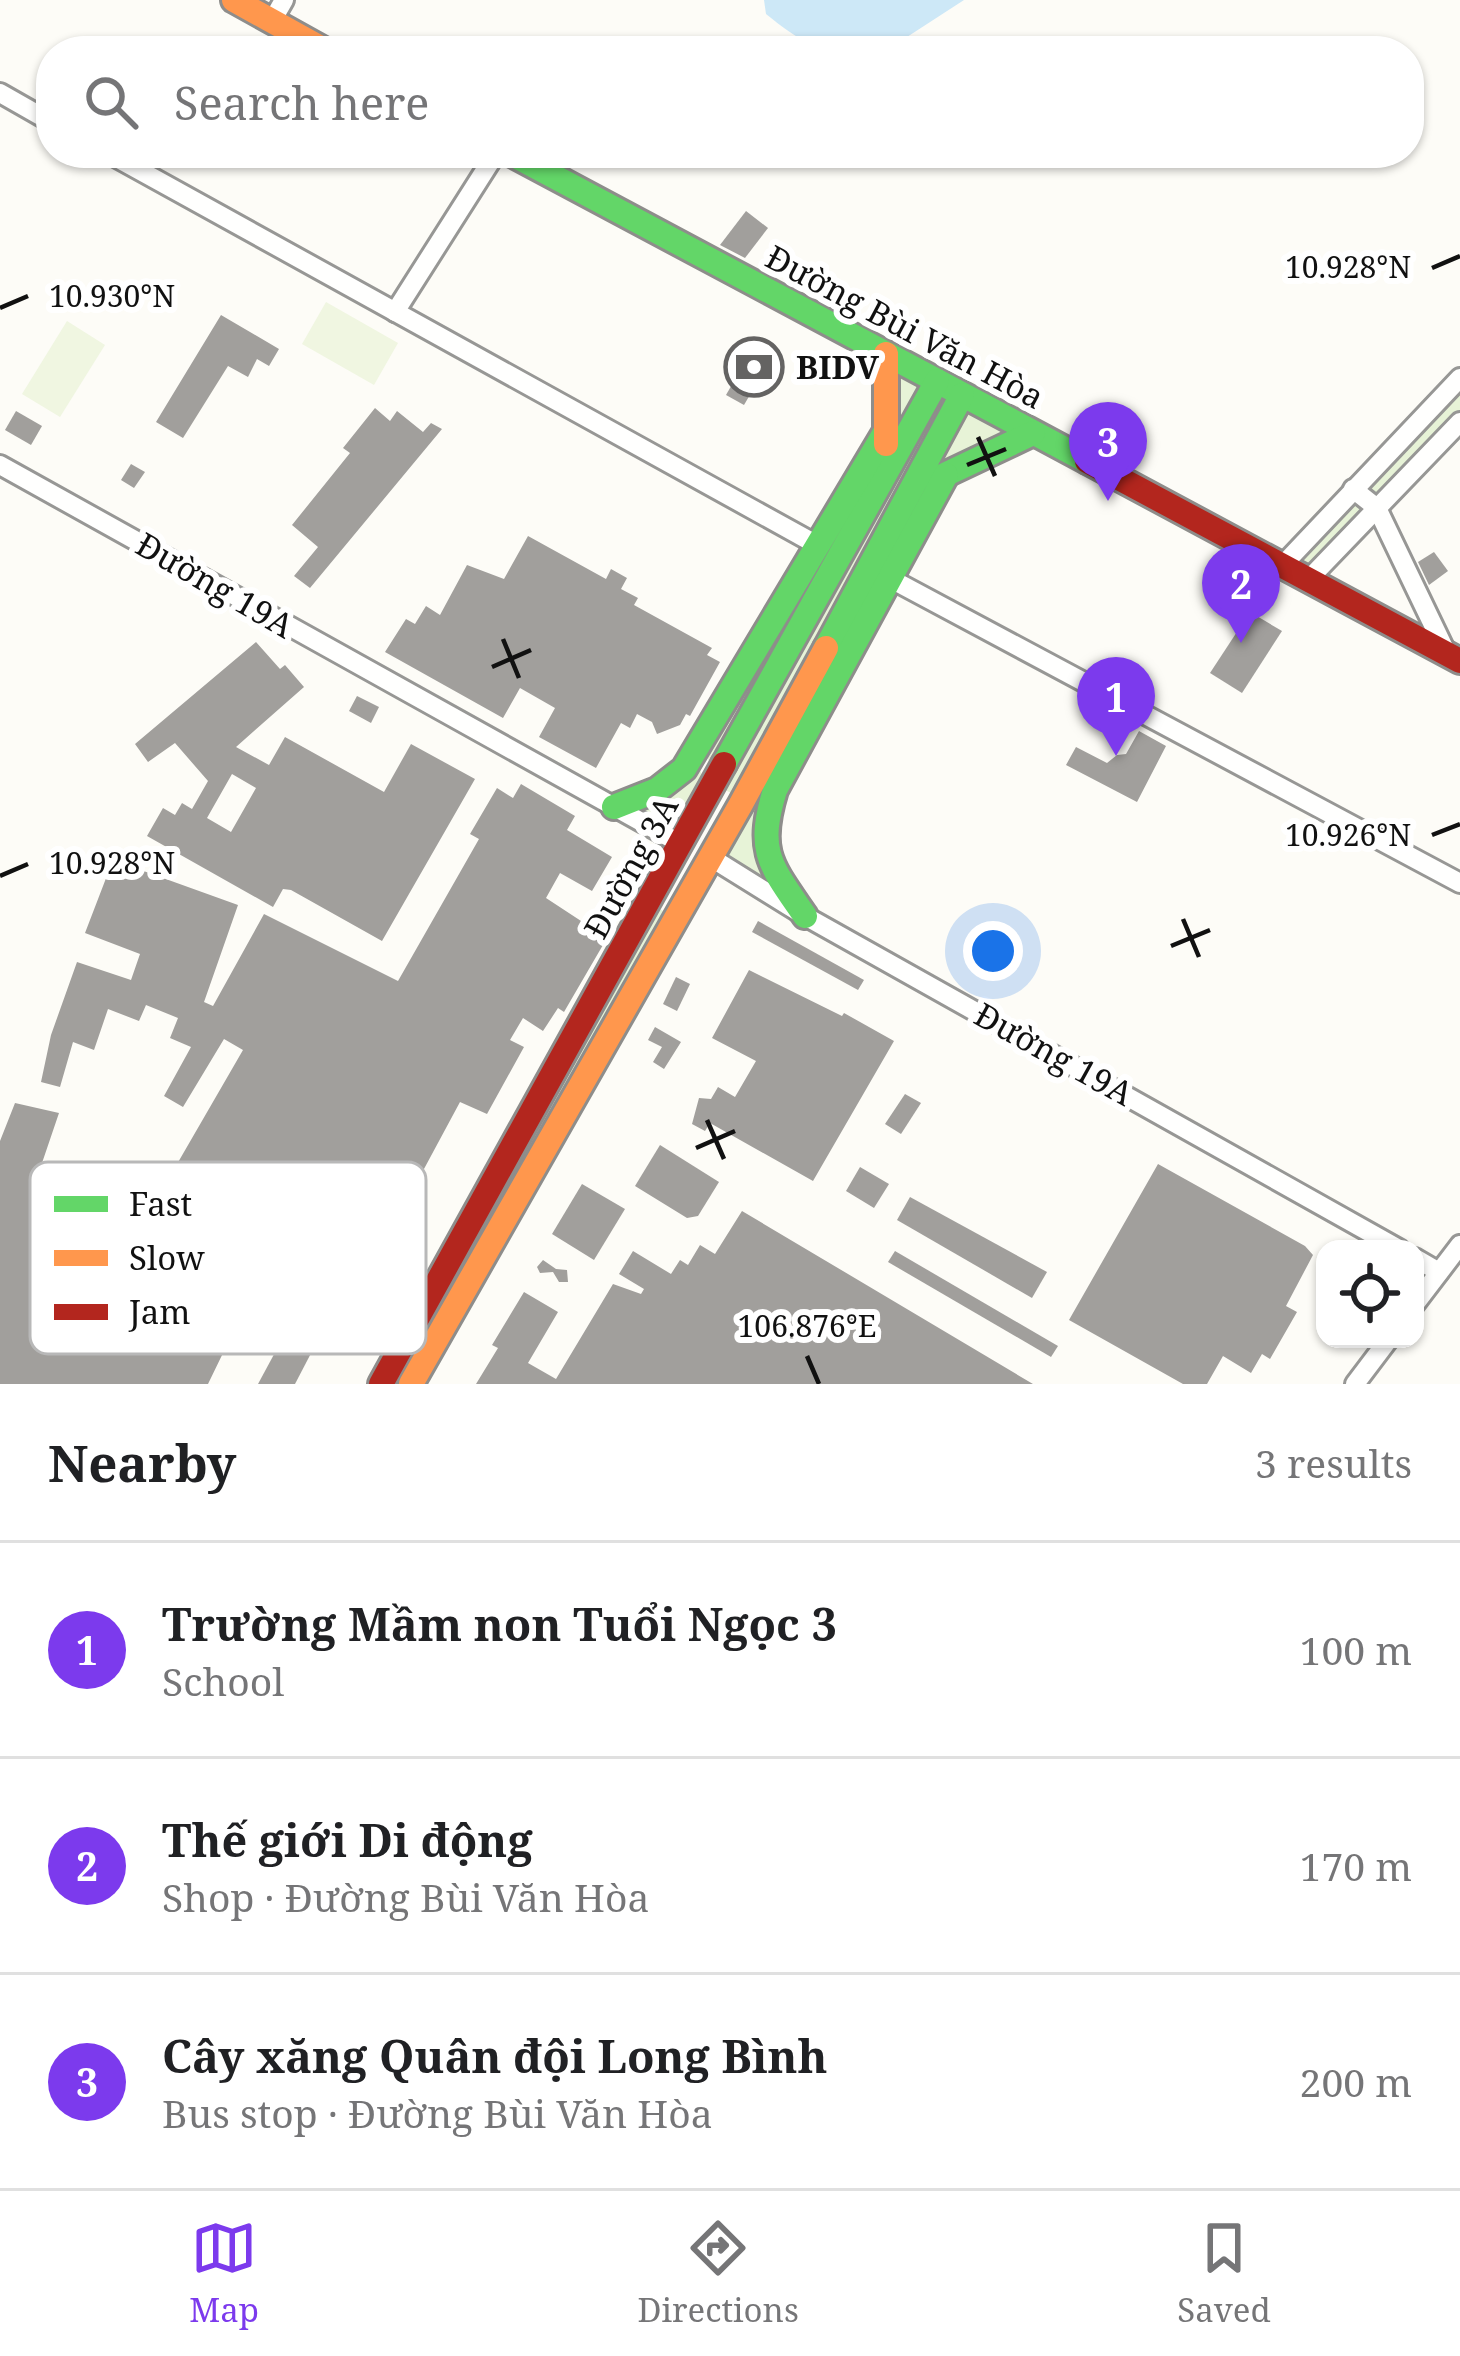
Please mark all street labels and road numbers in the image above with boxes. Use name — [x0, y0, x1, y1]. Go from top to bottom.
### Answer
street label: Đường Bùi Văn Hòa — [758, 234, 1052, 419]
street label: Đường 19A — [128, 521, 303, 648]
street label: Đường 3A — [573, 787, 688, 946]
street label: Đường 19A — [967, 992, 1142, 1116]

